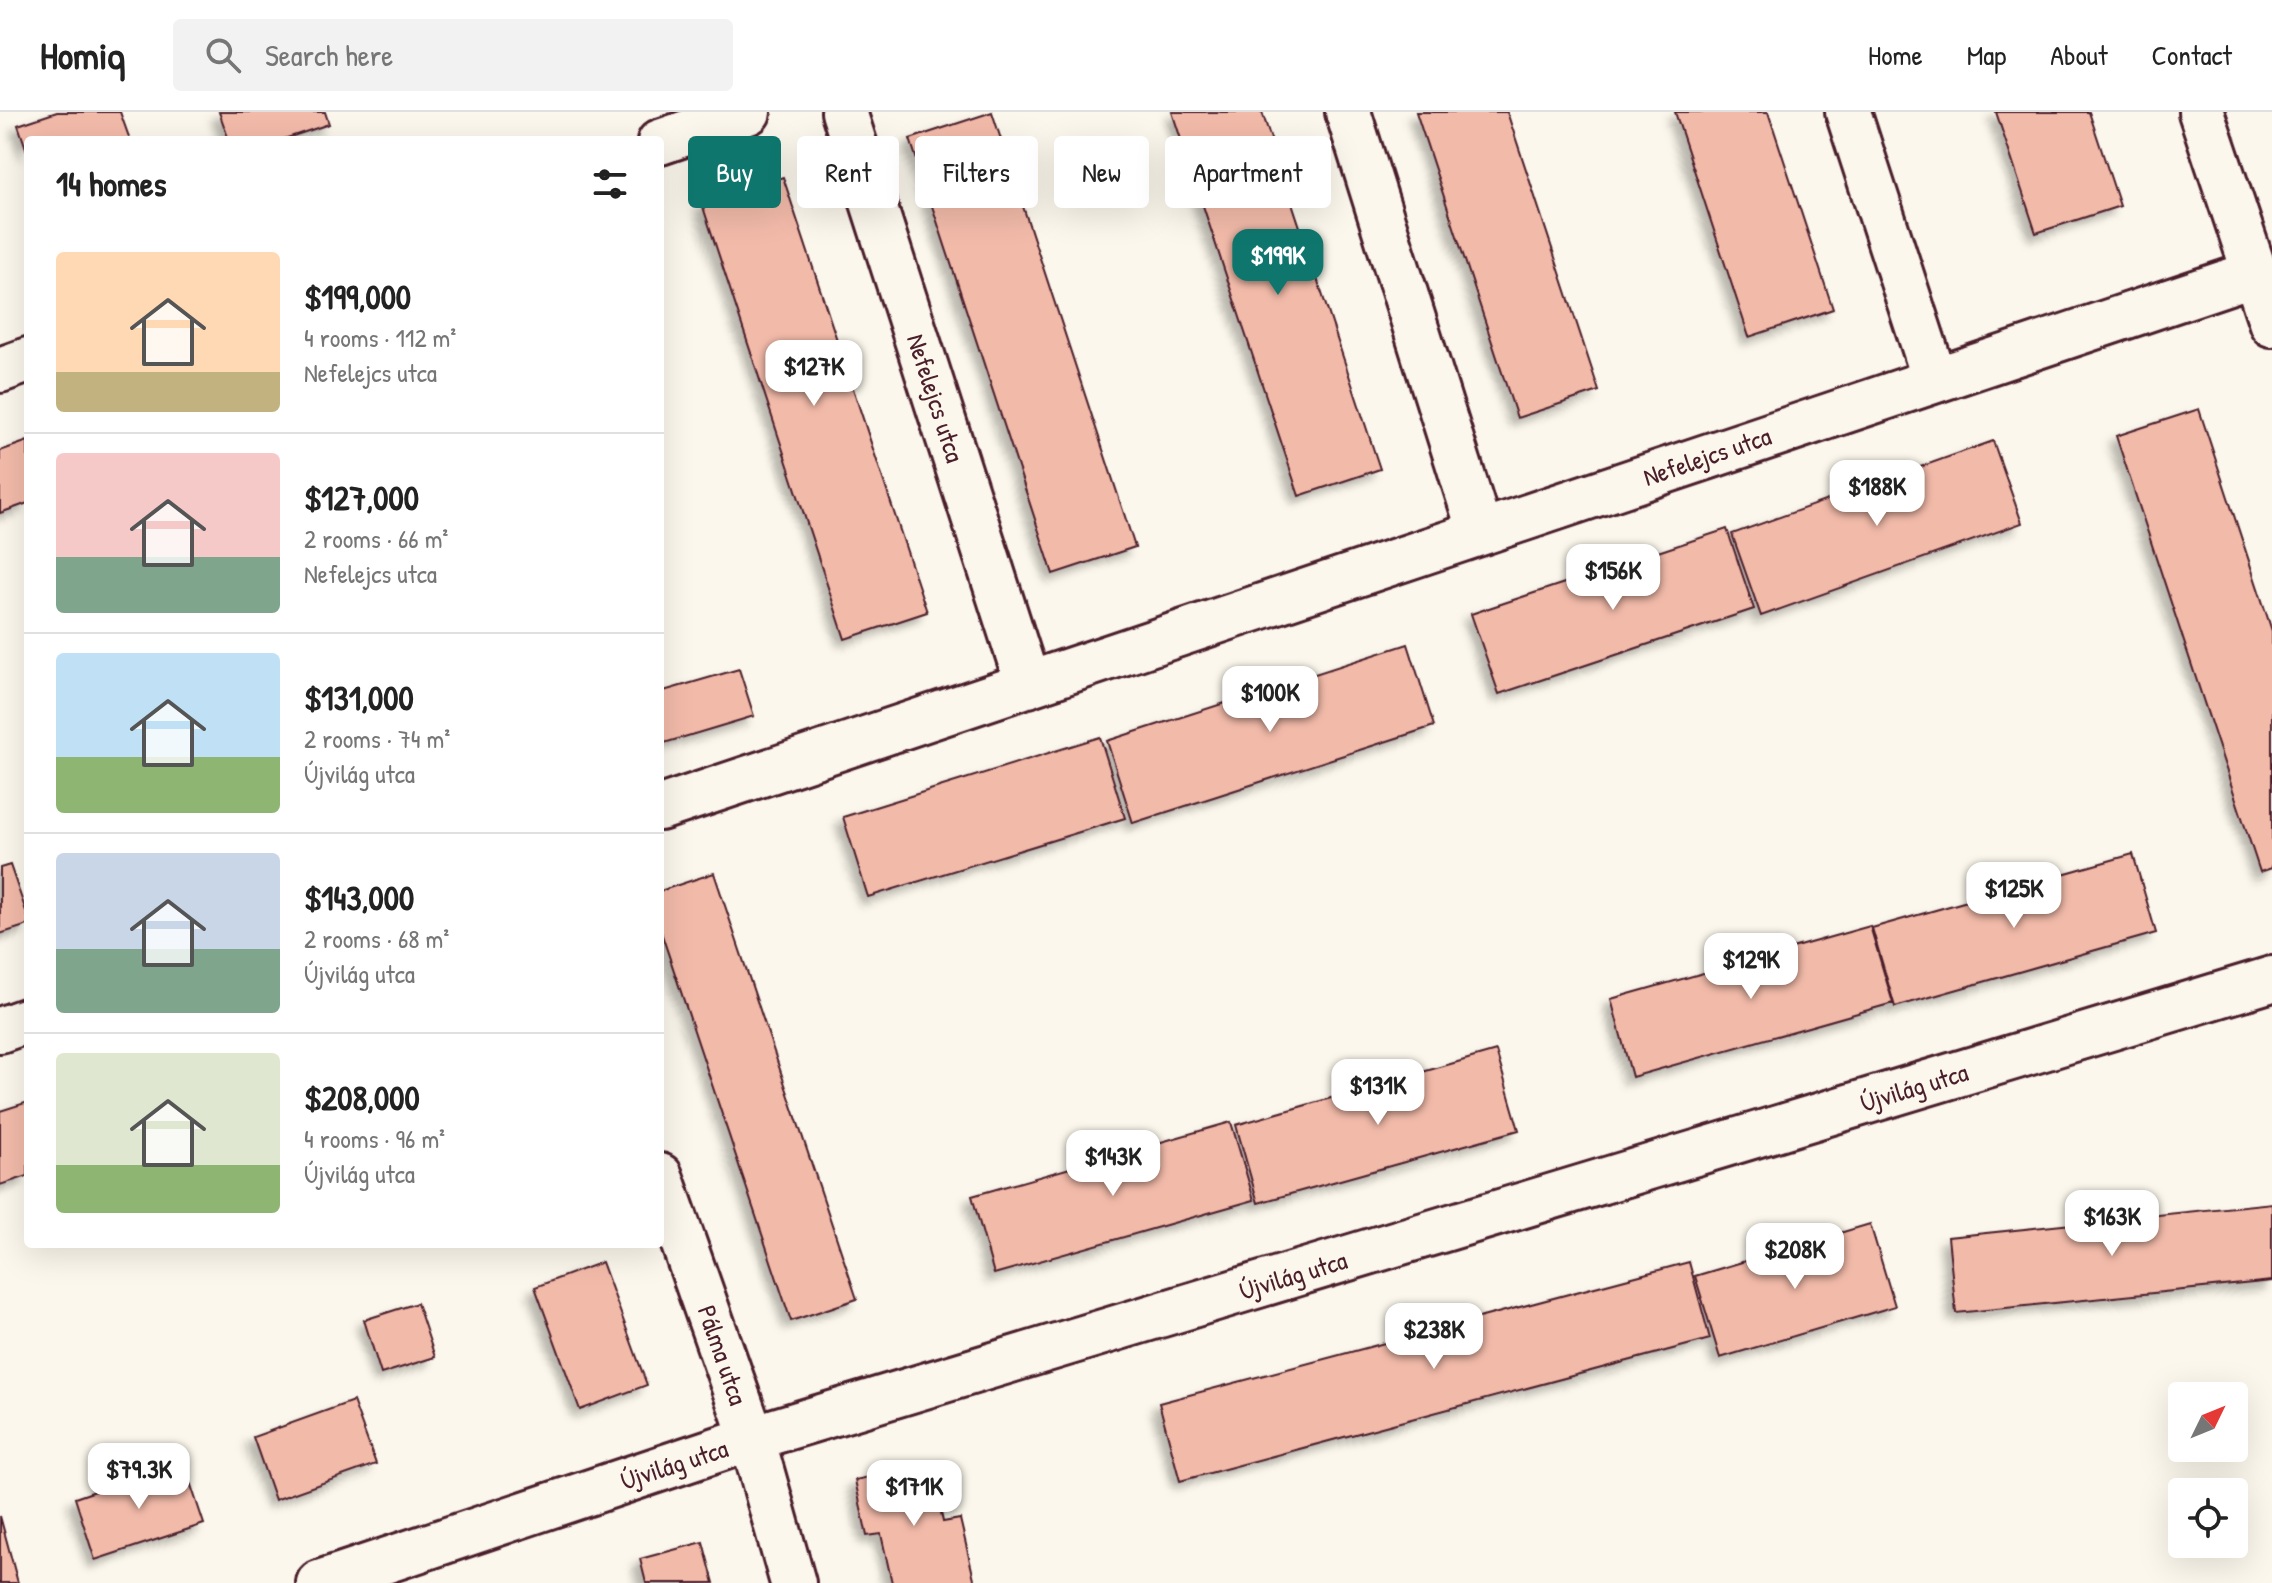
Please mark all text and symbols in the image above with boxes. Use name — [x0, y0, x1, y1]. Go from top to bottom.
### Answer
search box — [173, 19, 733, 91]
text: Homiq — [40, 29, 125, 81]
icon: search — [201, 33, 245, 77]
text: Search here — [265, 35, 393, 75]
text: Home — [1868, 36, 1923, 74]
text: Map — [1967, 36, 2006, 74]
text: About — [2050, 36, 2108, 74]
text: Contact — [2152, 36, 2232, 74]
chip: Buy — [688, 136, 781, 208]
chip: Rent — [797, 136, 899, 208]
chip: Filters — [915, 136, 1038, 208]
chip: New — [1054, 136, 1149, 208]
chip: Apartment — [1165, 136, 1331, 208]
text: 14 homes — [56, 161, 167, 207]
icon: filters — [588, 162, 632, 206]
pin: $199K — [1222, 229, 1334, 297]
text: $199K — [1250, 237, 1306, 272]
text: $199,000 — [304, 274, 411, 320]
icon: home — [120, 284, 216, 380]
text: 4 rooms · 112 m² — [304, 320, 456, 355]
street label: Nefelejcs utca — [899, 329, 973, 467]
pin: $127K — [758, 340, 870, 408]
text: $127K — [783, 348, 845, 383]
text: Nefelejcs utca — [304, 355, 437, 390]
street label: Nefelejcs utca — [1638, 418, 1776, 494]
pin: $188K — [1821, 460, 1933, 528]
text: $188K — [1848, 468, 1906, 503]
text: $127,000 — [304, 475, 419, 521]
icon: home — [120, 485, 216, 581]
text: 2 rooms · 66 m² — [304, 521, 448, 556]
pin: $156K — [1557, 544, 1669, 612]
text: $156K — [1584, 552, 1642, 587]
text: Nefelejcs utca — [304, 556, 437, 591]
pin: $100K — [1214, 666, 1326, 734]
text: $100K — [1240, 674, 1300, 709]
text: $131,000 — [304, 675, 414, 721]
icon: home — [120, 685, 216, 781]
text: 2 rooms · 74 m² — [304, 721, 450, 756]
text: Újvilág utca — [304, 756, 415, 791]
pin: $125K — [1958, 862, 2070, 930]
text: $125K — [1984, 870, 2044, 905]
text: $143,000 — [304, 875, 414, 921]
icon: home — [120, 885, 216, 981]
text: 2 rooms · 68 m² — [304, 921, 449, 956]
pin: $129K — [1695, 933, 1807, 1001]
text: $129K — [1722, 941, 1780, 976]
text: Újvilág utca — [304, 956, 415, 991]
street label: Újvilág utca — [1856, 1054, 1972, 1120]
pin: $131K — [1322, 1059, 1434, 1127]
text: $131K — [1349, 1067, 1407, 1102]
text: $208,000 — [304, 1075, 420, 1121]
icon: home — [120, 1085, 216, 1181]
text: 4 rooms · 96 m² — [304, 1121, 445, 1156]
pin: $143K — [1057, 1130, 1169, 1198]
text: $143K — [1084, 1138, 1142, 1173]
text: Újvilág utca — [304, 1156, 415, 1191]
pin: $163K — [2056, 1190, 2168, 1258]
text: $163K — [2083, 1198, 2141, 1233]
pin: $208K — [1739, 1223, 1851, 1291]
text: $208K — [1764, 1231, 1826, 1266]
street label: Újvilág utca — [1235, 1242, 1351, 1308]
street label: Pálma utca — [690, 1301, 756, 1409]
pin: $238K — [1378, 1303, 1490, 1371]
text: $238K — [1403, 1311, 1465, 1346]
north arrow — [2168, 1382, 2248, 1462]
map controls — [2168, 1382, 2248, 1558]
street label: Újvilág utca — [616, 1430, 732, 1498]
pin: $79.3K — [74, 1443, 204, 1511]
text: $79.3K — [106, 1451, 172, 1486]
pin: $171K — [858, 1460, 970, 1528]
text: $171K — [885, 1468, 943, 1503]
button: locate — [2168, 1478, 2248, 1558]

